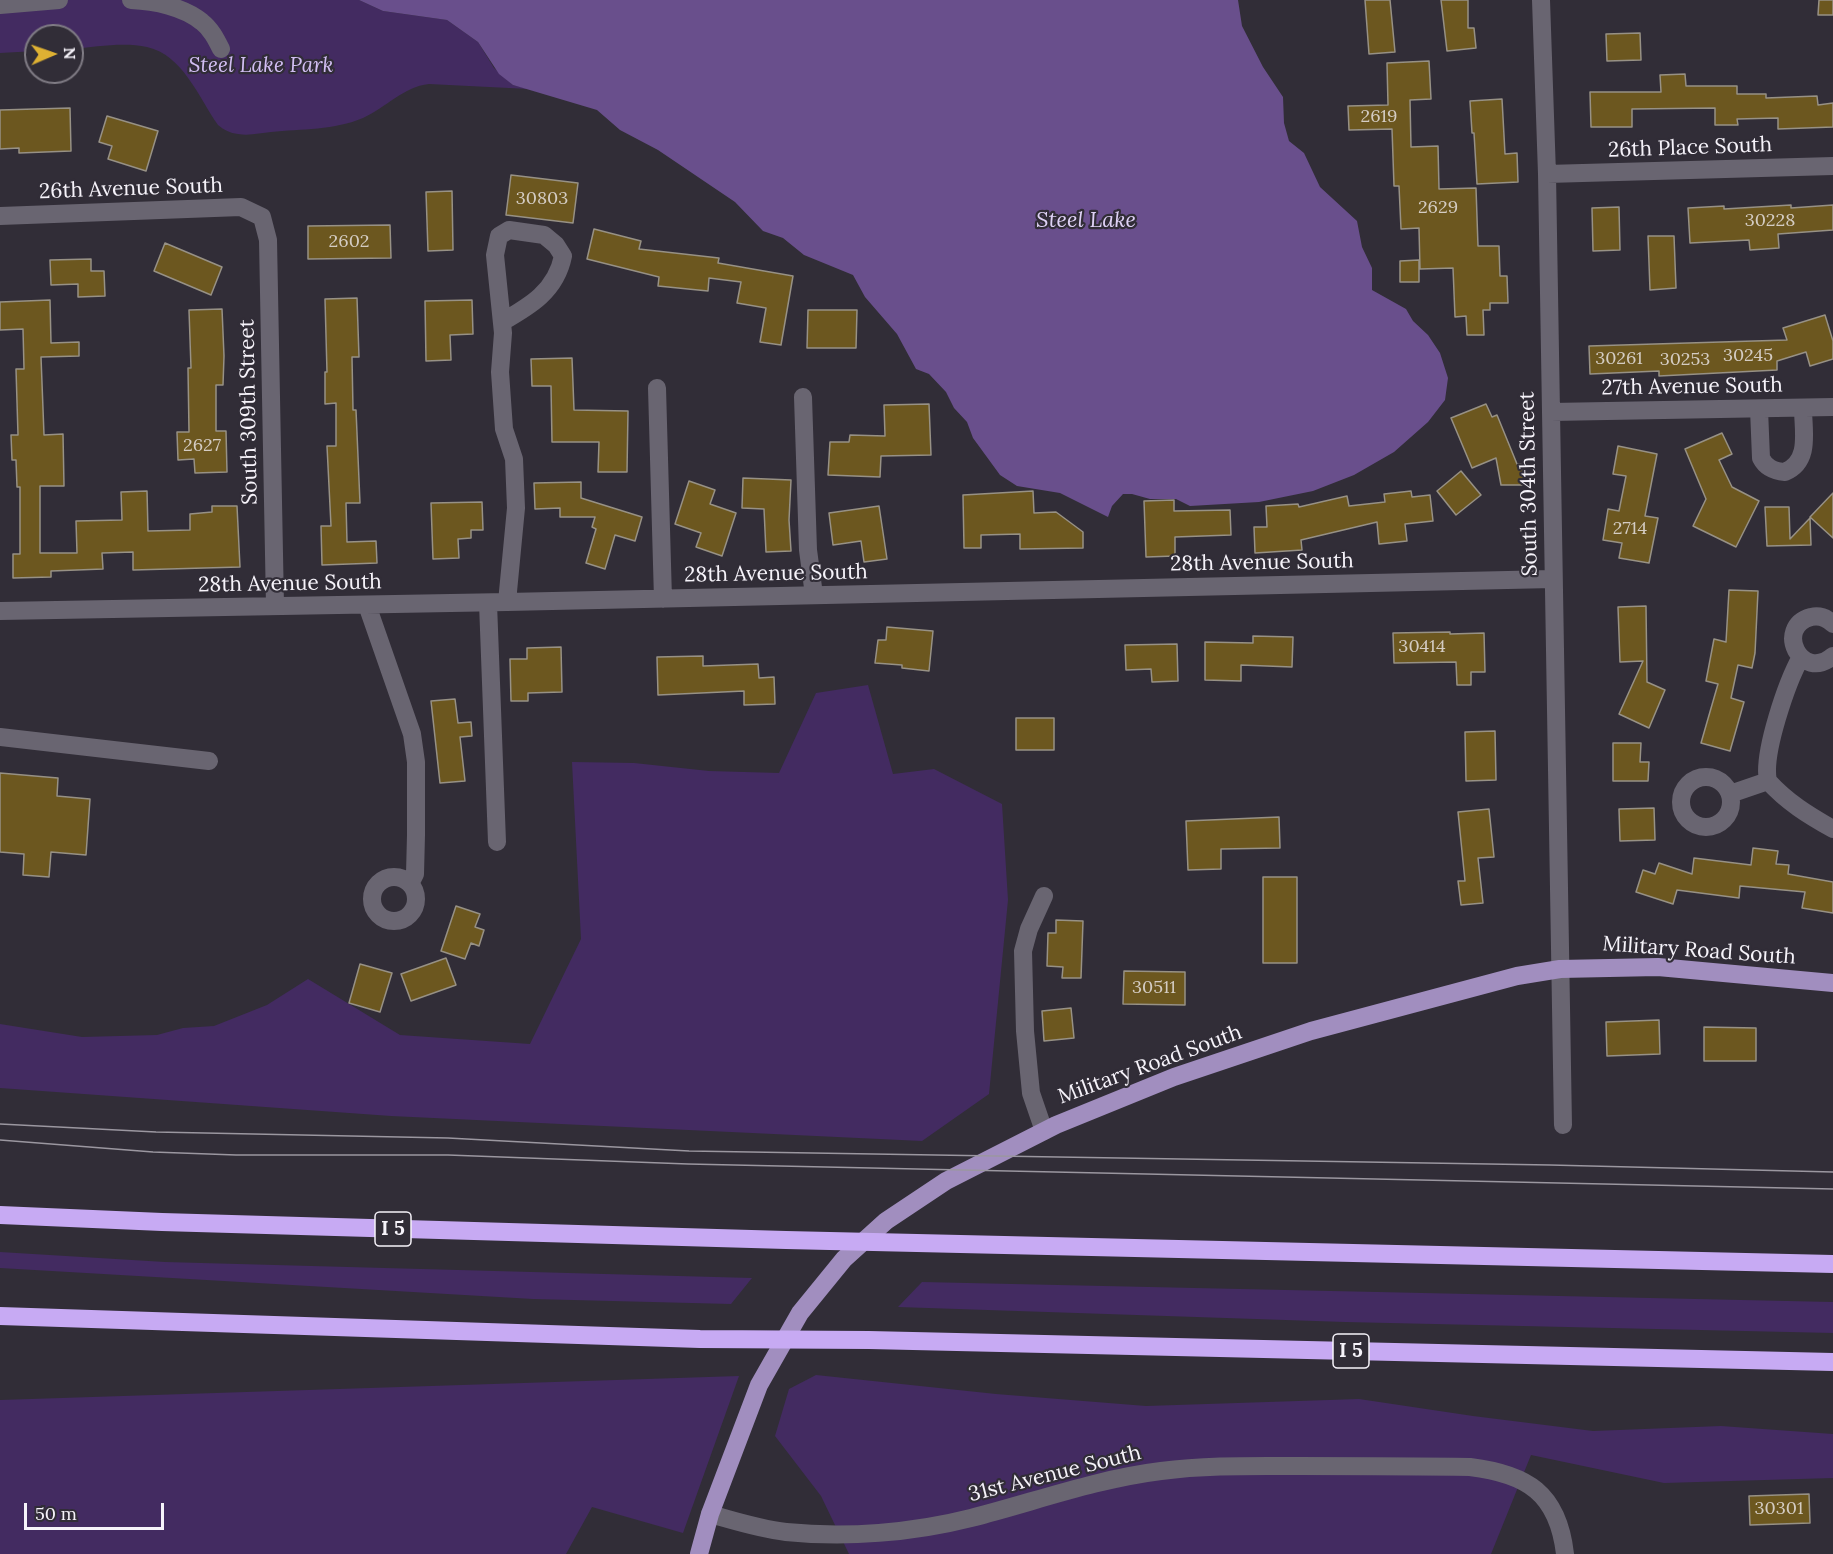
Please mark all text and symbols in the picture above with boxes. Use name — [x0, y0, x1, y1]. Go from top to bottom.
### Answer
north arrow — [24, 24, 84, 84]
text: N — [60, 47, 80, 60]
park label: Steel Lake Park — [188, 53, 334, 79]
house number: 2619 — [1360, 106, 1398, 128]
street label: 26th Place South — [1608, 133, 1772, 163]
street label: 26th Avenue South — [39, 173, 223, 205]
house number: 30803 — [516, 188, 568, 210]
house number: 2629 — [1418, 197, 1458, 219]
water label: Steel Lake — [1036, 208, 1136, 234]
house number: 30228 — [1745, 210, 1795, 232]
house number: 2602 — [329, 231, 369, 253]
street label: South 309th Street — [235, 319, 263, 505]
house number: 30245 — [1723, 345, 1773, 367]
house number: 30261 — [1595, 348, 1643, 370]
house number: 30253 — [1660, 349, 1710, 371]
street label: 27th Avenue South — [1601, 373, 1783, 401]
street label: South 304th Street — [1515, 391, 1543, 577]
house number: 2627 — [183, 435, 221, 457]
house number: 2714 — [1613, 518, 1647, 540]
street label: 28th Avenue South — [1170, 549, 1354, 577]
street label: 28th Avenue South — [684, 560, 868, 588]
street label: 28th Avenue South — [198, 570, 382, 598]
house number: 30414 — [1398, 636, 1446, 658]
street label: Military Road South — [1601, 932, 1797, 970]
house number: 30511 — [1132, 977, 1176, 999]
street label: Military Road South — [1055, 1020, 1245, 1110]
road number: I 5 — [375, 1212, 411, 1246]
road number: I 5 — [1333, 1334, 1369, 1368]
street label: 31st Avenue South — [966, 1440, 1144, 1508]
scale bar — [27, 1491, 166, 1529]
house number: 30301 — [1755, 1498, 1803, 1520]
text: 50 m — [35, 1502, 77, 1525]

